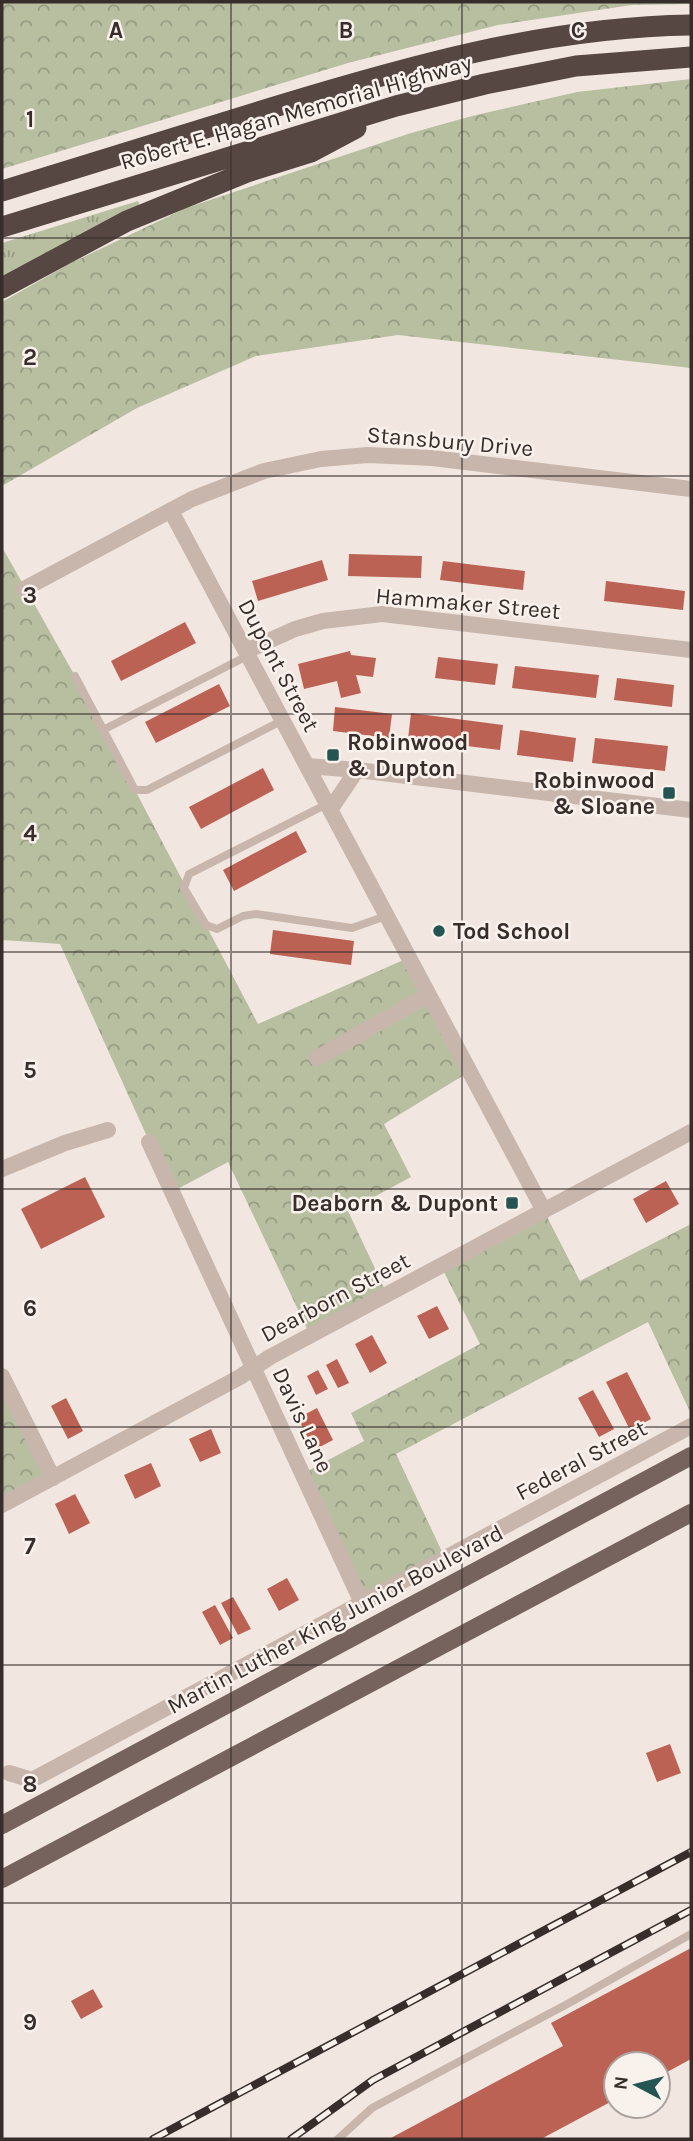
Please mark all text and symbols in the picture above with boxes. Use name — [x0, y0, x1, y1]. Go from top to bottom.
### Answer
text: A — [109, 17, 123, 44]
text: B — [339, 17, 353, 44]
text: C — [571, 17, 585, 44]
street label: Robert E. Hagan Memorial Highway — [117, 49, 475, 176]
text: 1 — [26, 106, 34, 133]
text: 2 — [23, 344, 37, 371]
street label: Stansbury Drive — [366, 421, 534, 462]
text: 3 — [23, 582, 37, 609]
street label: Hammaker Street — [374, 582, 562, 625]
street label: Dupont Street — [232, 594, 325, 736]
place label: Robinwood & Dupton — [347, 729, 468, 782]
marker: Robinwood & Dupton — [325, 747, 341, 763]
place label: Robinwood & Sloane — [534, 767, 655, 820]
marker: Robinwood & Sloane — [661, 785, 677, 801]
text: 4 — [23, 820, 37, 847]
place label: Tod School — [453, 918, 570, 945]
marker: Tod School — [431, 923, 447, 939]
text: 5 — [23, 1057, 37, 1084]
place label: Deaborn & Dupont — [292, 1190, 498, 1217]
marker: Deaborn & Dupont — [504, 1195, 520, 1211]
street label: Dearborn Street — [256, 1247, 415, 1348]
text: 6 — [23, 1295, 37, 1322]
street label: Davis Lane — [266, 1363, 339, 1477]
street label: Federal Street — [511, 1414, 652, 1506]
street label: Martin Luther King Junior Boulevard — [163, 1519, 508, 1720]
text: 7 — [24, 1533, 36, 1560]
text: 8 — [23, 1771, 37, 1798]
text: 9 — [23, 2009, 37, 2036]
north arrow — [602, 2050, 672, 2120]
text: N — [609, 2075, 633, 2091]

